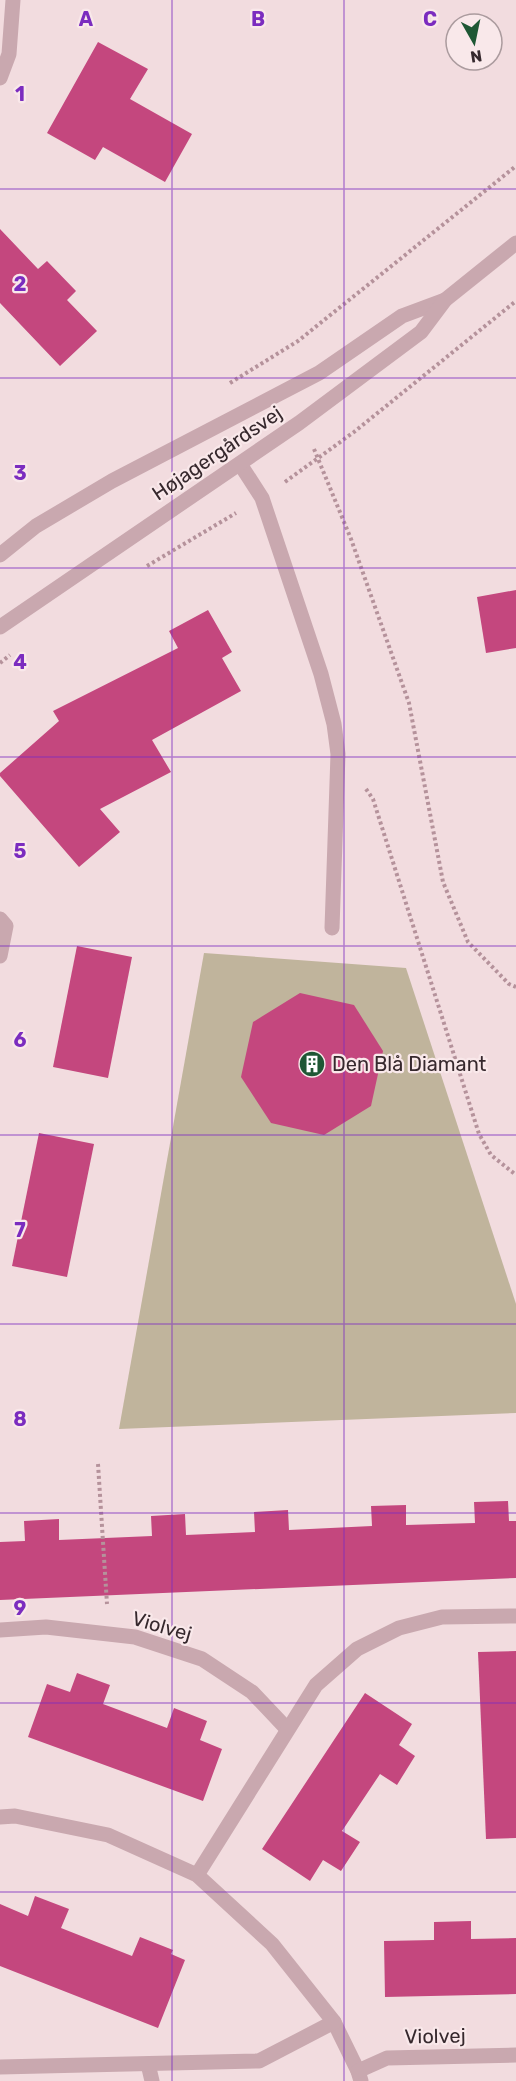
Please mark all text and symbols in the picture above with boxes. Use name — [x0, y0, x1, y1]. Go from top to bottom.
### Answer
text: A — [79, 7, 94, 31]
text: B — [251, 7, 265, 31]
text: C — [423, 7, 437, 31]
north arrow — [444, 12, 504, 72]
text: N — [469, 46, 483, 67]
text: 1 — [15, 82, 25, 106]
text: 2 — [14, 272, 27, 296]
street label: Højagergårdsvej — [147, 401, 287, 505]
text: 3 — [13, 461, 27, 485]
text: 4 — [13, 650, 27, 674]
text: 5 — [14, 839, 27, 863]
text: 6 — [13, 1028, 27, 1052]
building icon: Den Blå Diamant — [297, 1049, 327, 1079]
place label: Den Blå Diamant — [332, 1052, 487, 1076]
text: 7 — [14, 1218, 26, 1242]
text: 8 — [13, 1407, 27, 1431]
text: 9 — [14, 1596, 27, 1620]
street label: Violvej — [129, 1606, 195, 1646]
street label: Violvej — [404, 2023, 466, 2049]

